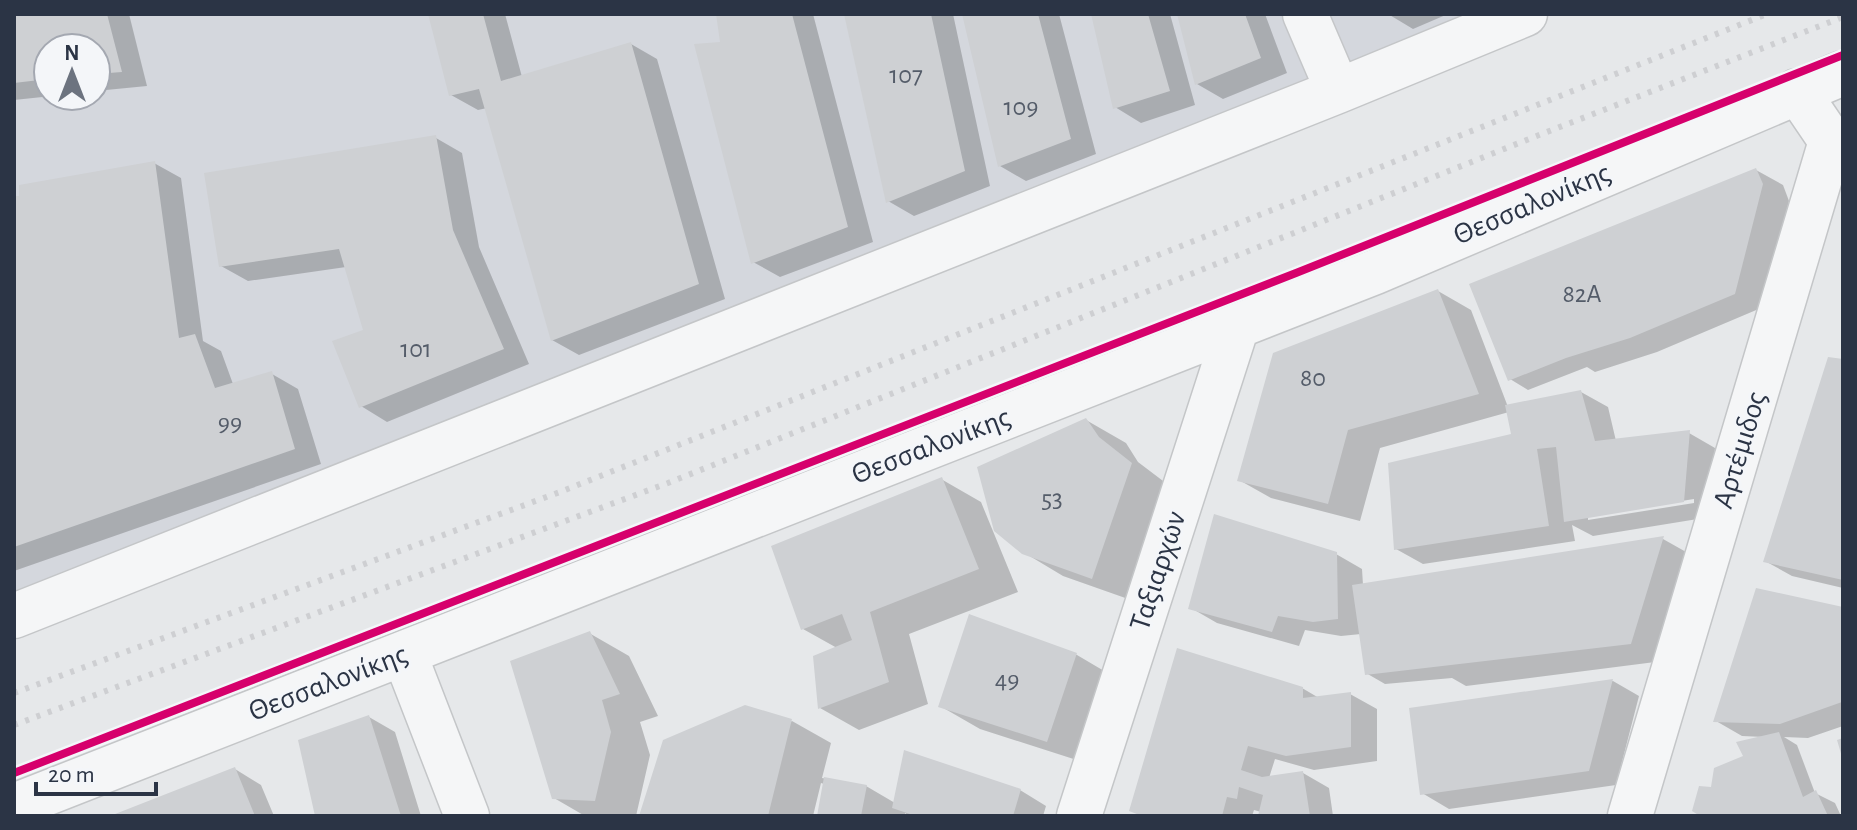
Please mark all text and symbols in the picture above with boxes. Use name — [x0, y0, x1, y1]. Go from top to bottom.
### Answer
north arrow — [32, 32, 112, 112]
text: N — [64, 42, 80, 64]
house number: 107 — [889, 62, 923, 88]
house number: 109 — [1004, 94, 1038, 120]
street label: Θεσσαλονίκης — [1449, 158, 1615, 250]
house number: 82Α — [1562, 281, 1602, 307]
house number: 101 — [400, 336, 432, 362]
house number: 80 — [1300, 365, 1326, 391]
street label: Αρτέμιδος — [1708, 388, 1772, 512]
street label: Θεσσαλονίκης — [848, 402, 1014, 490]
house number: 99 — [218, 410, 242, 436]
house number: 53 — [1041, 486, 1063, 512]
street label: Ταξιαρχών — [1125, 508, 1191, 634]
street label: Θεσσαλονίκης — [245, 639, 411, 727]
house number: 49 — [995, 667, 1019, 693]
scale bar — [36, 746, 156, 796]
text: 20 m — [48, 763, 95, 787]

